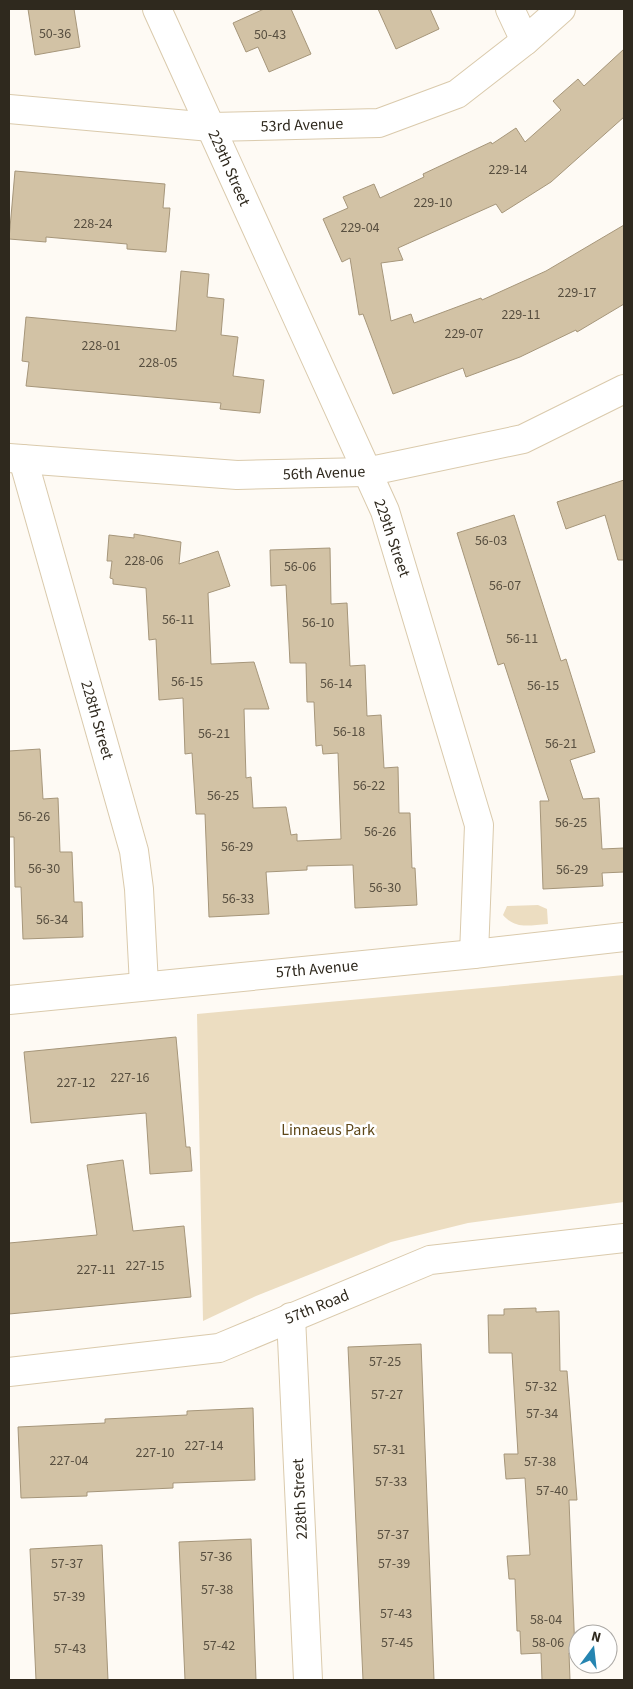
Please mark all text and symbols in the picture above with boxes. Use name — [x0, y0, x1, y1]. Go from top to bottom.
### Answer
house number: 50-36 — [39, 24, 71, 44]
house number: 50-43 — [254, 25, 286, 45]
street label: 53rd Avenue — [260, 113, 344, 137]
street label: 229th Street — [202, 126, 256, 210]
house number: 229-14 — [488, 160, 528, 180]
house number: 229-10 — [413, 193, 453, 213]
house number: 228-24 — [73, 214, 113, 234]
house number: 229-04 — [340, 218, 380, 238]
house number: 229-17 — [557, 283, 597, 303]
house number: 229-11 — [501, 305, 541, 325]
house number: 229-07 — [444, 324, 484, 344]
house number: 228-01 — [81, 336, 121, 356]
house number: 228-05 — [138, 353, 178, 373]
street label: 56th Avenue — [282, 461, 366, 485]
street label: 229th Street — [368, 496, 416, 581]
house number: 56-03 — [475, 531, 507, 551]
house number: 228-06 — [124, 551, 164, 571]
house number: 56-06 — [284, 557, 316, 577]
house number: 56-07 — [489, 576, 521, 596]
house number: 56-11 — [162, 610, 194, 630]
house number: 56-10 — [302, 613, 334, 633]
house number: 56-11 — [506, 629, 538, 649]
house number: 56-15 — [171, 672, 203, 692]
house number: 56-14 — [320, 674, 352, 694]
house number: 56-15 — [527, 676, 559, 696]
street label: 228th Street — [75, 678, 119, 763]
house number: 56-18 — [333, 722, 365, 742]
house number: 56-21 — [198, 724, 230, 744]
house number: 56-21 — [545, 734, 577, 754]
house number: 56-22 — [353, 776, 385, 796]
house number: 56-25 — [207, 786, 239, 806]
house number: 56-26 — [18, 807, 50, 827]
house number: 56-25 — [555, 813, 587, 833]
house number: 56-26 — [364, 822, 396, 842]
house number: 56-29 — [221, 837, 253, 857]
house number: 56-30 — [28, 859, 60, 879]
house number: 56-29 — [556, 860, 588, 880]
house number: 56-30 — [369, 878, 401, 898]
house number: 56-33 — [222, 889, 254, 909]
house number: 56-34 — [36, 910, 68, 930]
street label: 57th Avenue — [275, 954, 359, 984]
house number: 227-16 — [110, 1068, 150, 1088]
house number: 227-12 — [56, 1073, 96, 1093]
park label: Linnaeus Park — [281, 1119, 375, 1141]
house number: 227-15 — [125, 1256, 165, 1276]
house number: 227-11 — [76, 1260, 116, 1280]
street label: 57th Road — [282, 1284, 352, 1330]
house number: 57-25 — [369, 1352, 401, 1372]
house number: 57-32 — [525, 1377, 557, 1397]
house number: 57-27 — [371, 1385, 403, 1405]
house number: 57-34 — [526, 1404, 558, 1424]
house number: 227-14 — [184, 1436, 224, 1456]
house number: 57-31 — [373, 1440, 405, 1460]
house number: 227-10 — [135, 1443, 175, 1463]
house number: 227-04 — [49, 1451, 89, 1471]
house number: 57-38 — [524, 1452, 556, 1472]
street label: 228th Street — [287, 1457, 313, 1540]
house number: 57-33 — [375, 1472, 407, 1492]
house number: 57-40 — [536, 1481, 568, 1501]
house number: 57-37 — [377, 1525, 409, 1545]
house number: 57-36 — [200, 1547, 232, 1567]
house number: 57-37 — [51, 1554, 83, 1574]
house number: 57-39 — [378, 1554, 410, 1574]
house number: 57-38 — [201, 1580, 233, 1600]
house number: 57-39 — [53, 1587, 85, 1607]
house number: 57-43 — [380, 1604, 412, 1624]
house number: 58-04 — [530, 1610, 562, 1630]
north arrow — [568, 1624, 618, 1674]
text: N — [589, 1627, 603, 1648]
house number: 57-45 — [381, 1633, 413, 1653]
house number: 58-06 — [532, 1633, 564, 1653]
house number: 57-42 — [203, 1636, 235, 1656]
house number: 57-43 — [54, 1639, 86, 1659]

